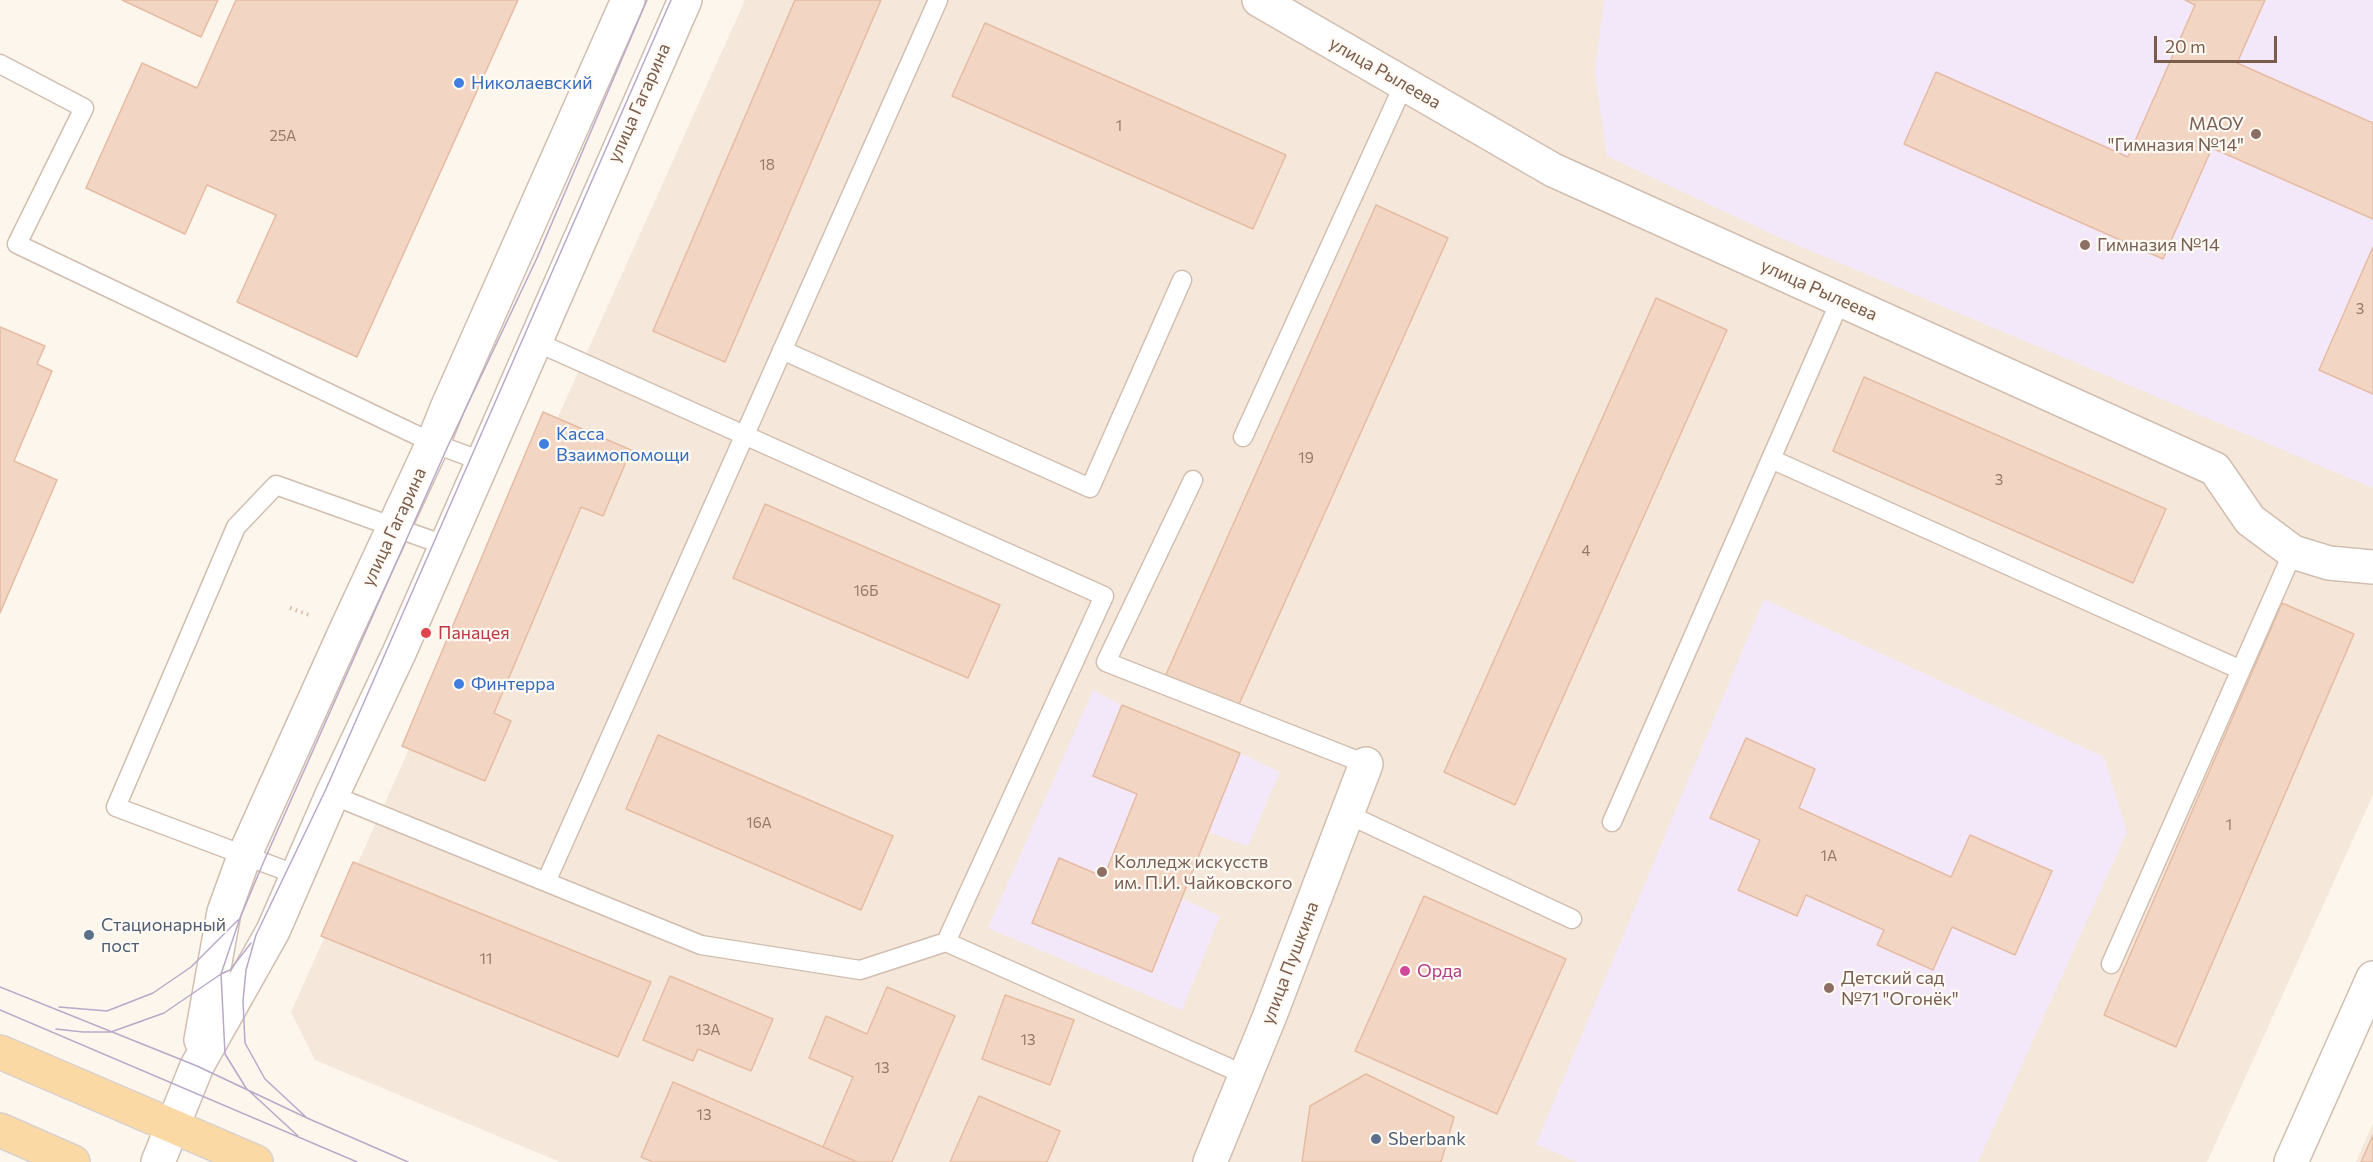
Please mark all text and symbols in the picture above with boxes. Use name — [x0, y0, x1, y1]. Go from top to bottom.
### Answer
scale bar — [2157, 24, 2280, 62]
street label: улица Рылеева — [1325, 32, 1445, 114]
text: 20 m — [2165, 35, 2206, 57]
street label: улица Гагарина — [603, 40, 675, 166]
place label: Николаевский — [471, 72, 593, 94]
marker: Николаевский — [452, 76, 466, 90]
place label: МАОУ "Гимназия №14" — [2108, 113, 2244, 156]
house number: 1 — [1116, 117, 1122, 135]
house number: 25А — [270, 127, 296, 145]
marker: МАОУ "Гимназия №14" — [2249, 127, 2263, 141]
house number: 18 — [759, 156, 775, 174]
place label: Гимназия №14 — [2097, 234, 2220, 256]
marker: Гимназия №14 — [2078, 238, 2092, 252]
street label: улица Рылеева — [1757, 255, 1881, 325]
house number: 3 — [2356, 300, 2364, 318]
place label: Касса Взаимопомощи — [556, 423, 690, 466]
marker: Касса Взаимопомощи — [537, 437, 551, 451]
house number: 19 — [1298, 449, 1314, 467]
street label: улица Гагарина — [357, 464, 431, 590]
house number: 3 — [1995, 471, 2003, 489]
house number: 4 — [1582, 542, 1590, 560]
house number: 16Б — [854, 582, 878, 600]
place label: Панацея — [438, 622, 510, 644]
marker: Панацея — [419, 626, 433, 640]
place label: Финтерра — [471, 673, 555, 695]
marker: Финтерра — [452, 677, 466, 691]
house number: 16А — [746, 814, 772, 832]
house number: 1 — [2226, 816, 2232, 834]
house number: 1А — [1821, 847, 1837, 865]
place label: Колледж искусств им. П.И. Чайковского — [1114, 851, 1293, 894]
marker: Колледж искусств им. П.И. Чайковского — [1095, 865, 1109, 879]
street label: улица Пушкина — [1257, 898, 1323, 1028]
place label: Стационарный пост — [101, 914, 226, 956]
marker: Стационарный пост — [82, 928, 96, 942]
house number: 11 — [480, 950, 492, 968]
place label: Орда — [1417, 960, 1462, 982]
marker: Орда — [1398, 964, 1412, 978]
place label: Детский сад №71 "Огонёк" — [1841, 967, 1959, 1010]
marker: Детский сад №71 "Огонёк" — [1822, 981, 1836, 995]
house number: 13А — [696, 1021, 720, 1039]
house number: 13 — [1021, 1031, 1035, 1049]
house number: 13 — [875, 1059, 889, 1077]
house number: 13 — [697, 1106, 711, 1124]
place label: Sberbank — [1388, 1128, 1466, 1150]
marker: Sberbank — [1369, 1132, 1383, 1146]

